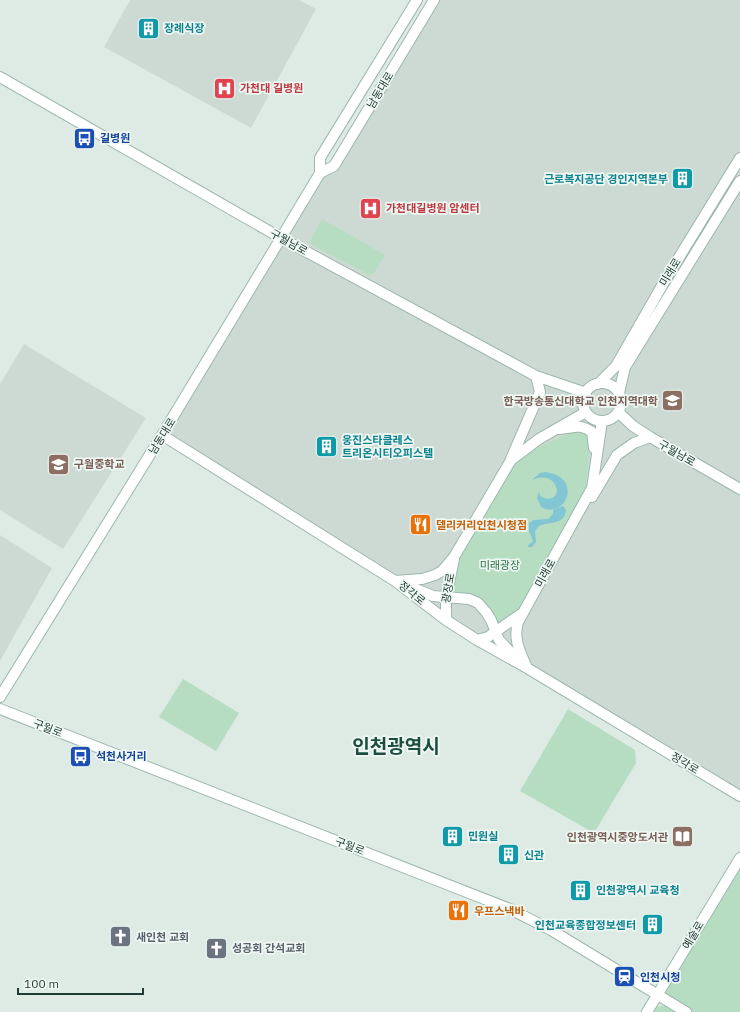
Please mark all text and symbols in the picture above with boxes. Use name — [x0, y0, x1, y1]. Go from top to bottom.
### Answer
building icon: 장례식장 — [136, 15, 162, 41]
place label: 장례식장 — [164, 21, 204, 35]
street label: 남동대로 — [364, 69, 396, 111]
hospital icon: 가천대 길병원 — [212, 75, 238, 101]
place label: 가천대 길병원 — [240, 81, 303, 95]
bus stop icon: 길병원 — [71, 125, 97, 151]
place label: 길병원 — [100, 131, 130, 145]
building icon: 근로복지공단 경인지역본부 — [670, 166, 696, 192]
place label: 근로복지공단 경인지역본부 — [544, 172, 668, 186]
hospital icon: 가천대길병원 암센터 — [358, 195, 384, 221]
place label: 가천대길병원 암센터 — [386, 201, 480, 215]
street label: 구월남로 — [268, 226, 310, 258]
street label: 미래로 — [656, 255, 684, 289]
school or university icon: 한국방송통신대학교 인천지역대학 — [660, 388, 686, 414]
place label: 한국방송통신대학교 인천지역대학 — [504, 394, 658, 408]
street label: 남동대로 — [145, 415, 179, 457]
building icon: 웅진스타클레스 트리온시티오피스텔 — [314, 433, 340, 459]
place label: 웅진스타클레스 트리온시티오피스텔 — [342, 433, 433, 460]
street label: 구월남로 — [656, 437, 698, 469]
school or university icon: 구월중학교 — [45, 451, 71, 477]
place label: 구월중학교 — [74, 457, 125, 471]
restaurant icon: 델리커리인천시청점 — [407, 512, 433, 538]
place label: 델리커리인천시청점 — [436, 518, 527, 532]
street label: 미래로 — [532, 556, 558, 590]
park label: 미래광장 — [480, 558, 520, 572]
street label: 광장로 — [439, 572, 457, 604]
street label: 정각로 — [396, 578, 428, 608]
street label: 구월로 — [31, 716, 65, 740]
district label: 인천광역시 — [352, 734, 440, 758]
bus stop icon: 석천사거리 — [67, 743, 93, 769]
place label: 석천사거리 — [96, 749, 147, 763]
street label: 정각로 — [668, 749, 702, 777]
building icon: 민원실 — [440, 823, 466, 849]
library icon: 인천광역시중앙도서관 — [670, 824, 696, 850]
place label: 민원실 — [468, 829, 498, 843]
place label: 인천광역시중앙도서관 — [567, 830, 668, 844]
street label: 구월로 — [333, 834, 367, 858]
building icon: 신관 — [496, 842, 522, 868]
place label: 신관 — [524, 848, 544, 862]
building icon: 인천광역시 교육청 — [567, 877, 593, 903]
place label: 인천광역시 교육청 — [596, 883, 680, 897]
restaurant icon: 우프스낵바 — [445, 898, 471, 924]
place label: 우프스낵바 — [474, 904, 525, 918]
building icon: 인천교육종합정보센터 — [639, 912, 665, 938]
place label: 인천교육종합정보센터 — [535, 918, 636, 932]
street label: 예술로 — [679, 918, 707, 952]
church icon: 새인천 교회 — [107, 924, 133, 950]
place label: 새인천 교회 — [136, 930, 189, 944]
church icon: 성공회 간석교회 — [204, 935, 230, 961]
place label: 성공회 간석교회 — [232, 941, 305, 955]
station icon: 인천시청 — [612, 964, 638, 990]
scale bar — [18, 970, 143, 996]
place label: 인천시청 — [640, 970, 680, 984]
text: 100 m — [24, 976, 59, 991]

